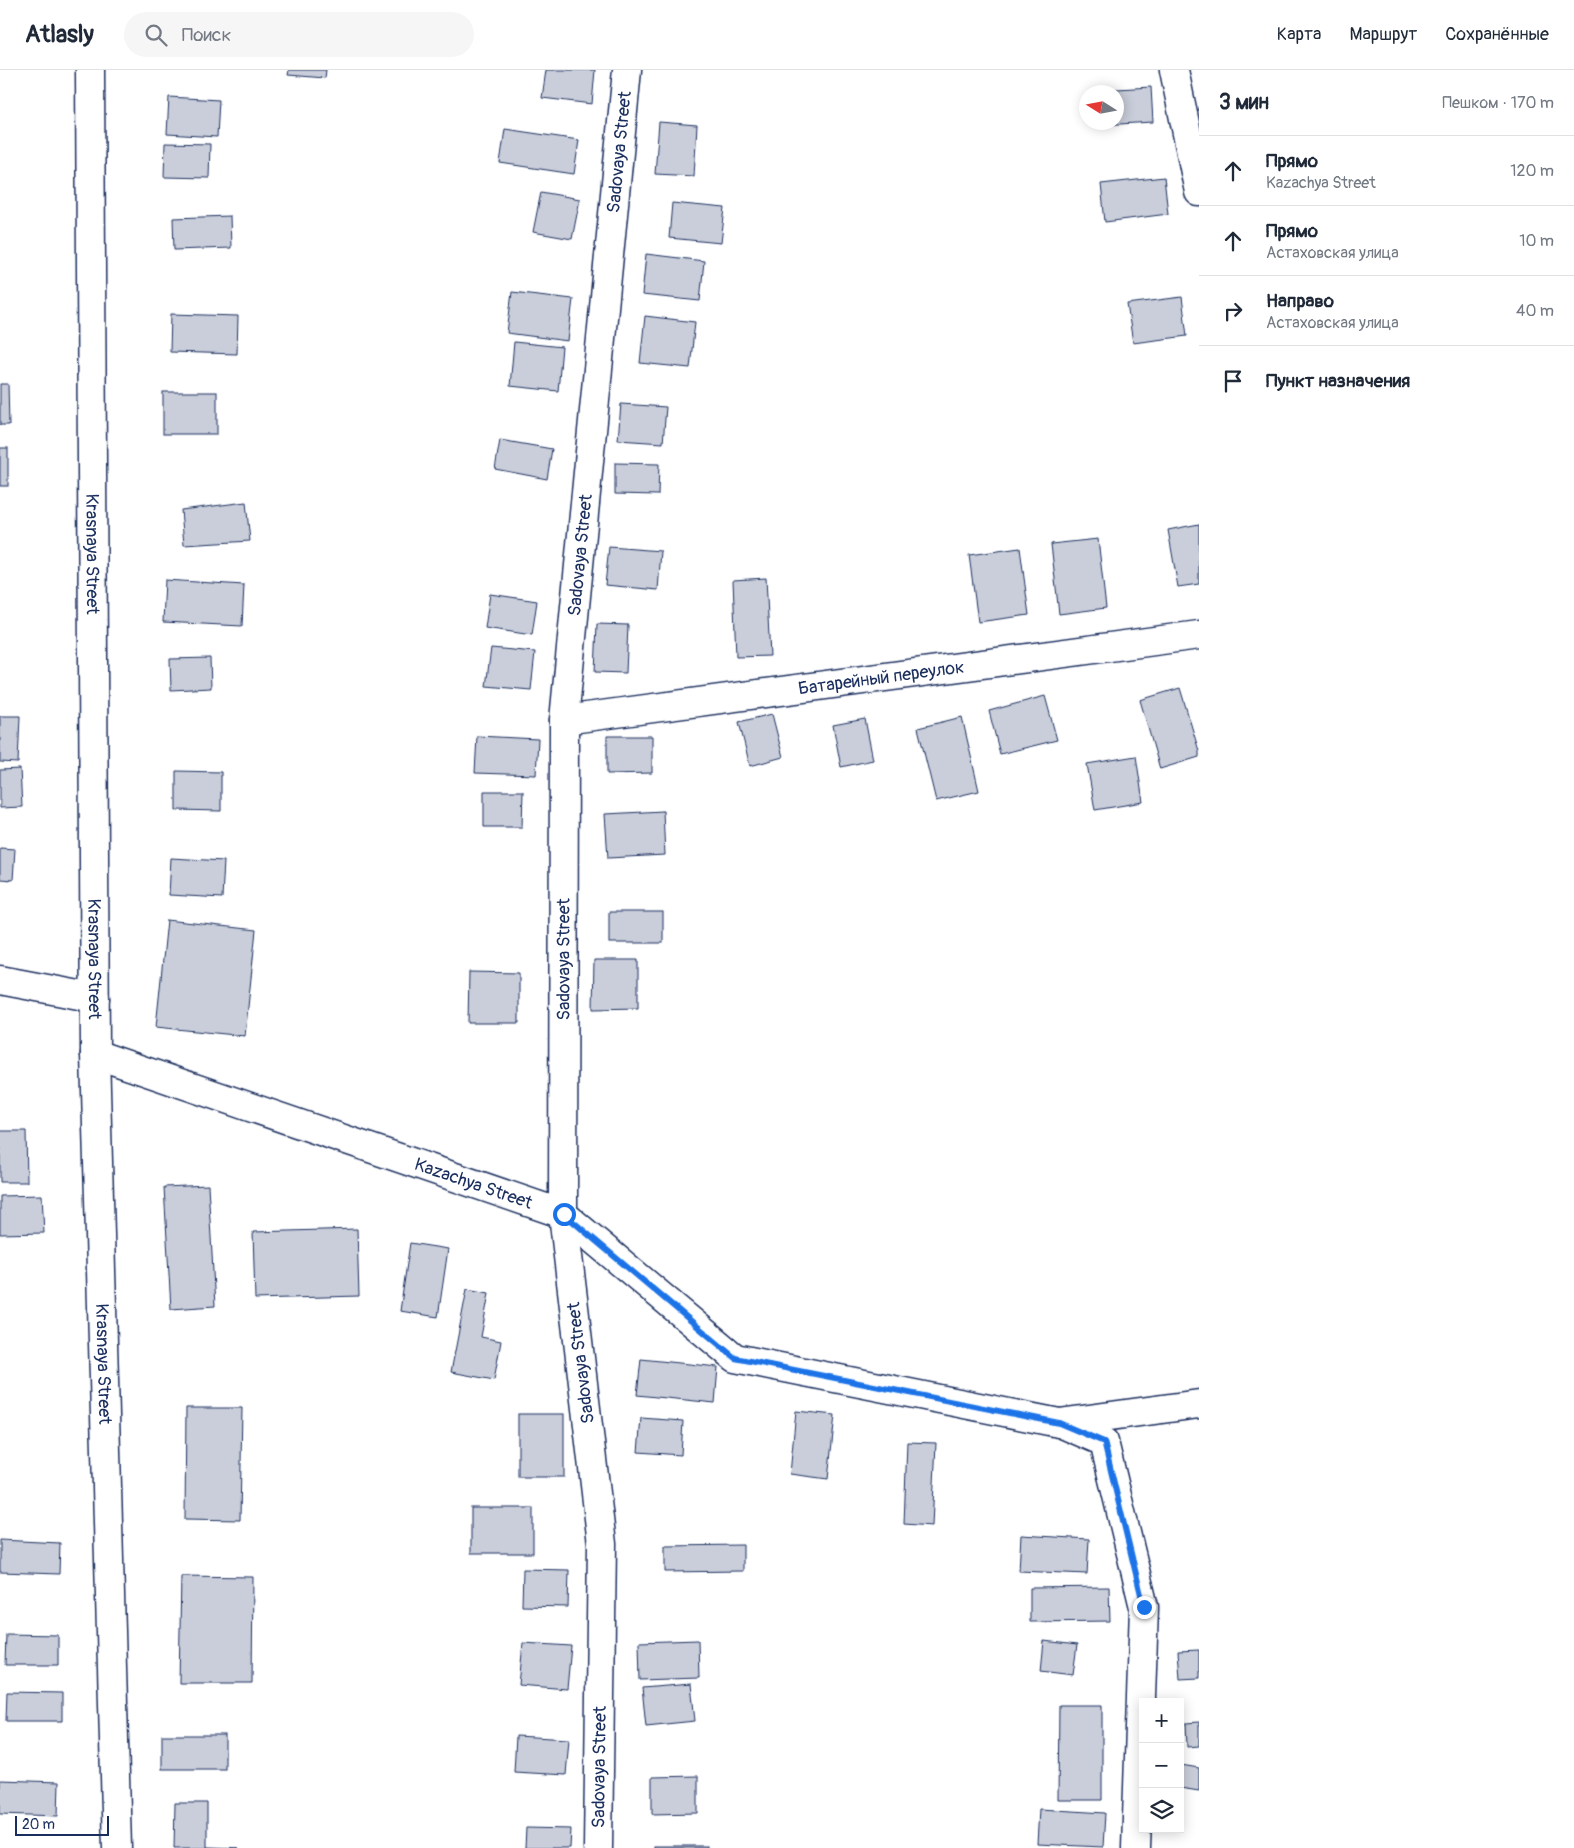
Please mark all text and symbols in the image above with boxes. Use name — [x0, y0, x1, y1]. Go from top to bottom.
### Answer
search box — [124, 12, 474, 57]
text: Atlasly — [25, 20, 94, 49]
icon: search — [142, 21, 170, 49]
text: Поиск — [182, 23, 231, 47]
text: Карта — [1277, 23, 1321, 46]
text: Маршрут — [1349, 23, 1417, 46]
text: Сохранённые — [1445, 23, 1549, 46]
north arrow — [1079, 85, 1124, 130]
street label: Sadovaya Street — [602, 89, 636, 214]
text: 3 мин — [1219, 89, 1269, 116]
text: Пешком · 170 m — [1442, 93, 1554, 113]
text: Прямо — [1266, 149, 1318, 173]
icon: ahead — [1219, 157, 1247, 185]
text: 120 m — [1510, 161, 1554, 181]
text: Kazachya Street — [1266, 173, 1376, 193]
text: Прямо — [1266, 219, 1318, 243]
icon: ahead — [1219, 227, 1247, 255]
text: 10 m — [1519, 231, 1554, 251]
text: Астаховская улица — [1266, 243, 1399, 263]
text: Направо — [1266, 289, 1334, 313]
icon: right — [1219, 297, 1247, 325]
text: 40 m — [1516, 301, 1554, 321]
text: Астаховская улица — [1266, 313, 1399, 333]
icon: arrive — [1219, 367, 1247, 395]
text: Пункт назначения — [1266, 369, 1410, 393]
street label: Sadovaya Street — [563, 492, 597, 617]
street label: Krasnaya Street — [81, 493, 104, 615]
street label: Батарейный переулок — [797, 655, 966, 700]
street label: Sadovaya Street — [552, 897, 575, 1021]
street label: Krasnaya Street — [83, 898, 106, 1020]
street label: Kazachya Street — [411, 1153, 536, 1214]
route start — [553, 1203, 576, 1226]
street label: Sadovaya Street — [562, 1300, 600, 1425]
street label: Krasnaya Street — [90, 1303, 117, 1425]
route end — [1133, 1596, 1156, 1619]
map controls — [1139, 1698, 1184, 1833]
button: + — [1139, 1698, 1184, 1743]
street label: Sadovaya Street — [587, 1705, 611, 1828]
button: − — [1139, 1743, 1184, 1788]
button: layers — [1139, 1788, 1184, 1833]
scale bar — [15, 1813, 109, 1836]
text: 20 m — [22, 1816, 55, 1833]

